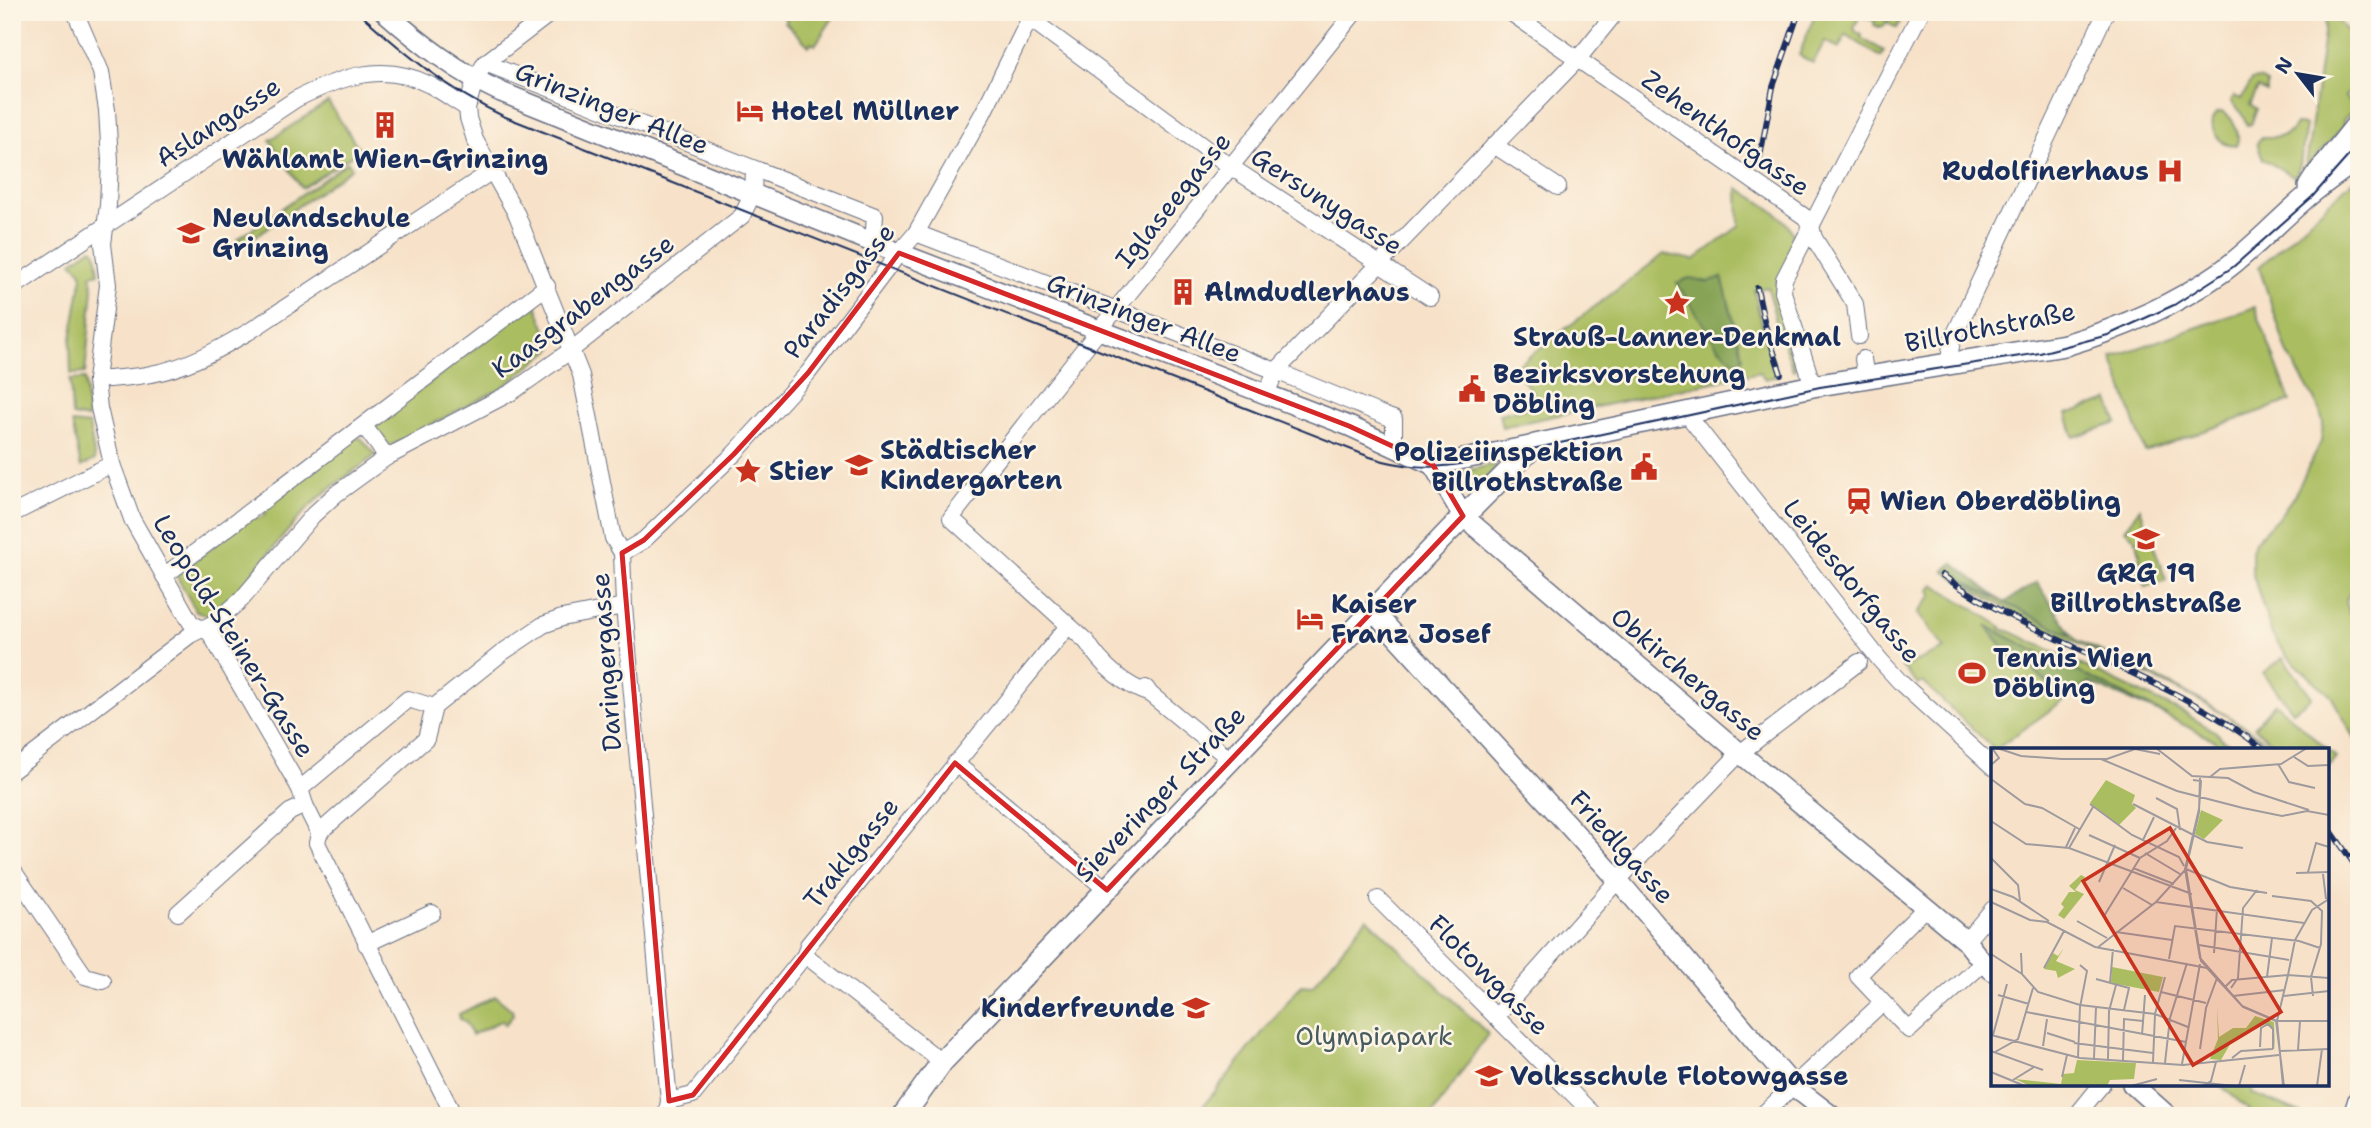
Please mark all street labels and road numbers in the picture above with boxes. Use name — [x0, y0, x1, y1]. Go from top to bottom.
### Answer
street label: Grinzinger Allee — [510, 53, 714, 162]
street label: Zehenthofgasse — [1635, 62, 1817, 204]
street label: Aslangasse — [148, 68, 287, 175]
street label: Iglaseegasse — [1107, 124, 1238, 275]
street label: Gersunygasse — [1245, 138, 1410, 263]
street label: Paradisgasse — [775, 216, 903, 366]
street label: Kaasgrabengasse — [484, 225, 681, 386]
street label: Grinzinger Allee — [1042, 264, 1247, 371]
street label: Billrothstraße — [1902, 293, 2078, 360]
street label: Leidesdorfgasse — [1775, 491, 1929, 670]
street label: Leopold-Steiner-Gasse — [145, 508, 324, 764]
street label: Daringergasse — [582, 571, 629, 753]
street label: Obkirchergasse — [1604, 599, 1773, 749]
street label: Sieveringer Straße — [1066, 698, 1253, 889]
street label: Friedlgasse — [1562, 782, 1683, 911]
street label: Traklgasse — [795, 790, 906, 916]
street label: Flotowgasse — [1421, 907, 1557, 1043]

